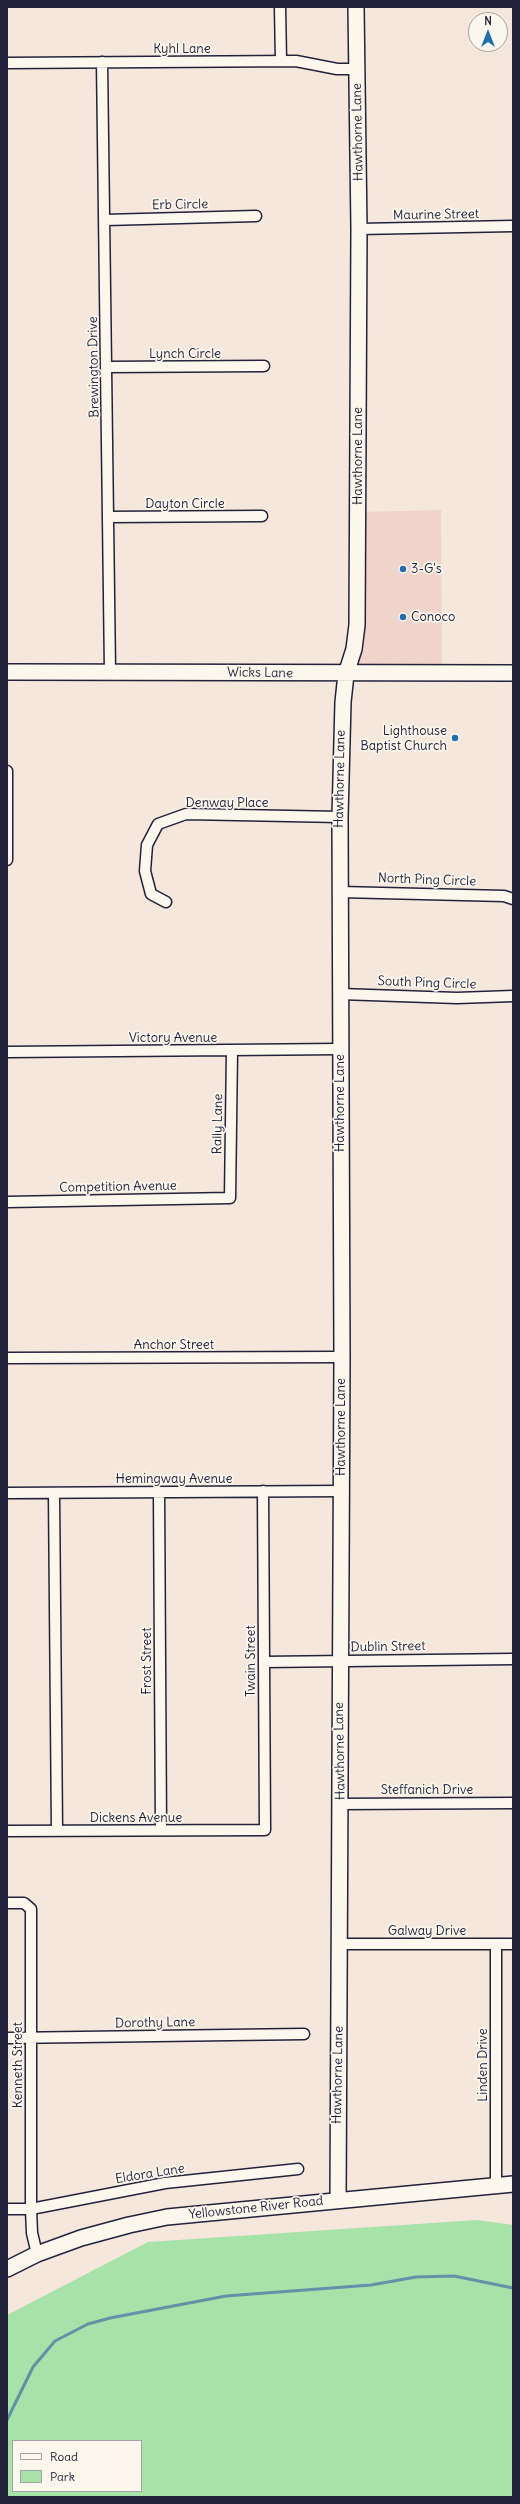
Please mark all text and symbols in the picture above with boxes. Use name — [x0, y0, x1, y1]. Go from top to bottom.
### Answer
north arrow — [468, 12, 508, 52]
text: N — [484, 14, 492, 28]
street label: Kyhl Lane — [153, 41, 211, 57]
street label: Hawthorne Lane — [349, 83, 367, 181]
street label: Erb Circle — [152, 197, 208, 213]
street label: Maurine Street — [393, 206, 479, 224]
street label: Brewington Drive — [85, 316, 103, 418]
street label: Lynch Circle — [149, 346, 221, 362]
street label: Hawthorne Lane — [350, 407, 366, 505]
street label: Dayton Circle — [145, 496, 225, 512]
place label: 3-G's — [411, 561, 442, 577]
marker: 3-G's — [398, 564, 408, 574]
place label: Conoco — [411, 609, 455, 625]
marker: Conoco — [398, 612, 408, 622]
street label: Wicks Lane — [227, 665, 293, 681]
place label: Lighthouse Baptist Church — [360, 723, 447, 754]
street label: Hawthorne Lane — [331, 730, 349, 828]
marker: Lighthouse Baptist Church — [450, 733, 460, 743]
street label: Denway Place — [185, 795, 269, 811]
street label: North Ping Circle — [378, 870, 476, 890]
street label: South Ping Circle — [377, 973, 477, 993]
street label: Victory Avenue — [129, 1030, 217, 1046]
street label: Hawthorne Lane — [332, 1054, 348, 1152]
street label: Rally Lane — [210, 1093, 226, 1155]
street label: Competition Avenue — [59, 1178, 177, 1196]
street label: Anchor Street — [134, 1337, 214, 1353]
street label: Hawthorne Lane — [333, 1378, 349, 1476]
street label: Hemingway Avenue — [116, 1471, 232, 1487]
street label: Twain Street — [243, 1625, 259, 1697]
street label: Frost Street — [139, 1627, 155, 1695]
street label: Dublin Street — [350, 1639, 426, 1655]
street label: Hawthorne Lane — [331, 1702, 349, 1800]
street label: Steffanich Drive — [381, 1782, 473, 1798]
street label: Dickens Avenue — [90, 1810, 182, 1826]
street label: Galway Drive — [388, 1923, 466, 1939]
street label: Dorothy Lane — [115, 2015, 195, 2031]
street label: Kenneth Street — [10, 2022, 26, 2108]
street label: Hawthorne Lane — [329, 2026, 347, 2124]
street label: Linden Drive — [475, 2028, 491, 2102]
street label: Eldora Lane — [114, 2161, 186, 2187]
street label: Yellowstone River Road — [188, 2193, 324, 2223]
legend — [12, 2440, 142, 2492]
text: Road — [50, 2449, 78, 2464]
text: Park — [50, 2469, 75, 2484]

